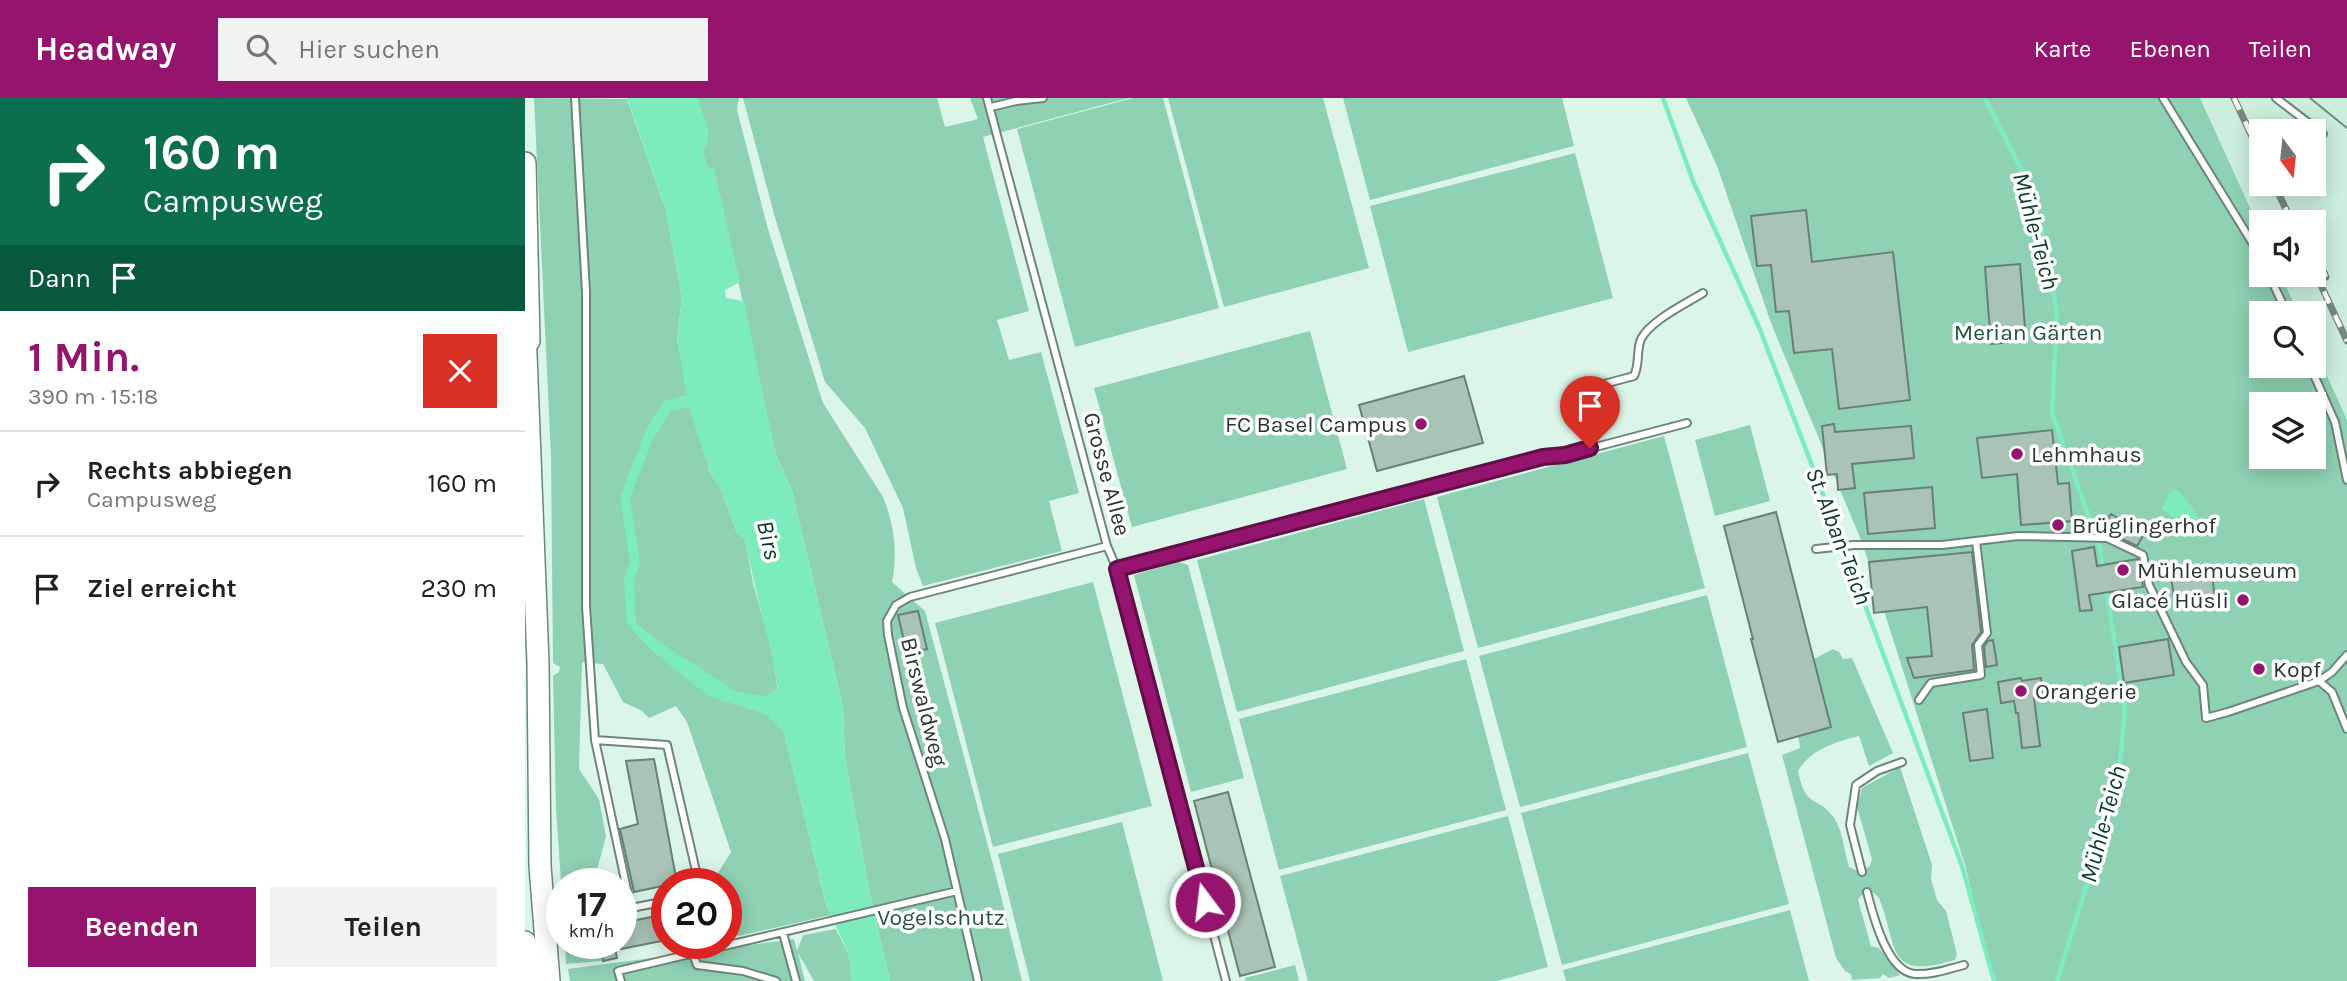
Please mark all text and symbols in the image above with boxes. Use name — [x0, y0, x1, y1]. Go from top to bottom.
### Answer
search box — [218, 18, 708, 81]
text: Headway — [35, 30, 176, 68]
icon: search — [242, 30, 280, 68]
text: Hier suchen — [298, 34, 440, 65]
text: Karte — [2034, 35, 2091, 63]
text: Ebenen — [2129, 35, 2211, 63]
text: Teilen — [2249, 35, 2312, 63]
north arrow — [2249, 119, 2326, 196]
map controls — [2249, 119, 2326, 469]
text: 160 m — [143, 124, 280, 181]
icon: right — [28, 126, 119, 217]
water label: Mühle-Teich — [2007, 169, 2065, 293]
text: Campusweg — [143, 183, 323, 220]
button: sound — [2249, 210, 2326, 287]
icon: arrive — [105, 259, 143, 297]
text: Dann — [28, 263, 91, 294]
button: search — [2249, 301, 2326, 378]
park label: Merian Gärten — [1954, 319, 2102, 346]
text: 1 Min. — [28, 332, 139, 382]
button: close — [423, 334, 497, 408]
pin — [1560, 376, 1620, 448]
text: 390 m · 15:18 — [28, 383, 158, 410]
icon: arrive — [1571, 387, 1609, 425]
button: layers — [2249, 392, 2326, 469]
street label: Grosse Allee — [1078, 409, 1136, 539]
place label: FC Basel Campus — [1225, 411, 1407, 438]
marker: FC Basel Campus — [1413, 416, 1429, 432]
place label: Lehmhaus — [2031, 441, 2142, 468]
marker: Lehmhaus — [2009, 446, 2025, 462]
text: Rechts abbiegen — [87, 455, 293, 486]
water label: St. Alban-Teich — [1800, 463, 1878, 609]
icon: right — [28, 465, 66, 503]
text: 160 m — [428, 468, 497, 499]
text: Campusweg — [87, 486, 216, 513]
place label: Brüglingerhof — [2072, 512, 2216, 539]
marker: Brüglingerhof — [2050, 517, 2066, 533]
water label: Birs — [751, 518, 787, 562]
place label: Mühlemuseum — [2137, 557, 2297, 584]
marker: Mühlemuseum — [2115, 562, 2131, 578]
icon: arrive — [28, 570, 66, 608]
text: Ziel erreicht — [87, 573, 237, 604]
text: 230 m — [421, 573, 497, 604]
place label: Glacé Hüsli — [2111, 587, 2229, 614]
marker: Glacé Hüsli — [2235, 592, 2251, 608]
street label: Birswaldweg — [895, 634, 953, 770]
place label: Kopf — [2273, 656, 2321, 683]
marker: Kopf — [2251, 661, 2267, 677]
place label: Orangerie — [2035, 678, 2136, 705]
marker: Orangerie — [2013, 683, 2029, 699]
water label: Mühle-Teich — [2074, 762, 2132, 886]
position arrow — [1168, 865, 1242, 939]
speed limit sign: 20 — [651, 868, 742, 959]
text: 17 — [577, 884, 606, 925]
button: Beenden — [28, 887, 256, 967]
button: Teilen — [270, 887, 497, 967]
park label: Vogelschutz — [877, 904, 1005, 931]
text: km/h — [569, 920, 614, 942]

